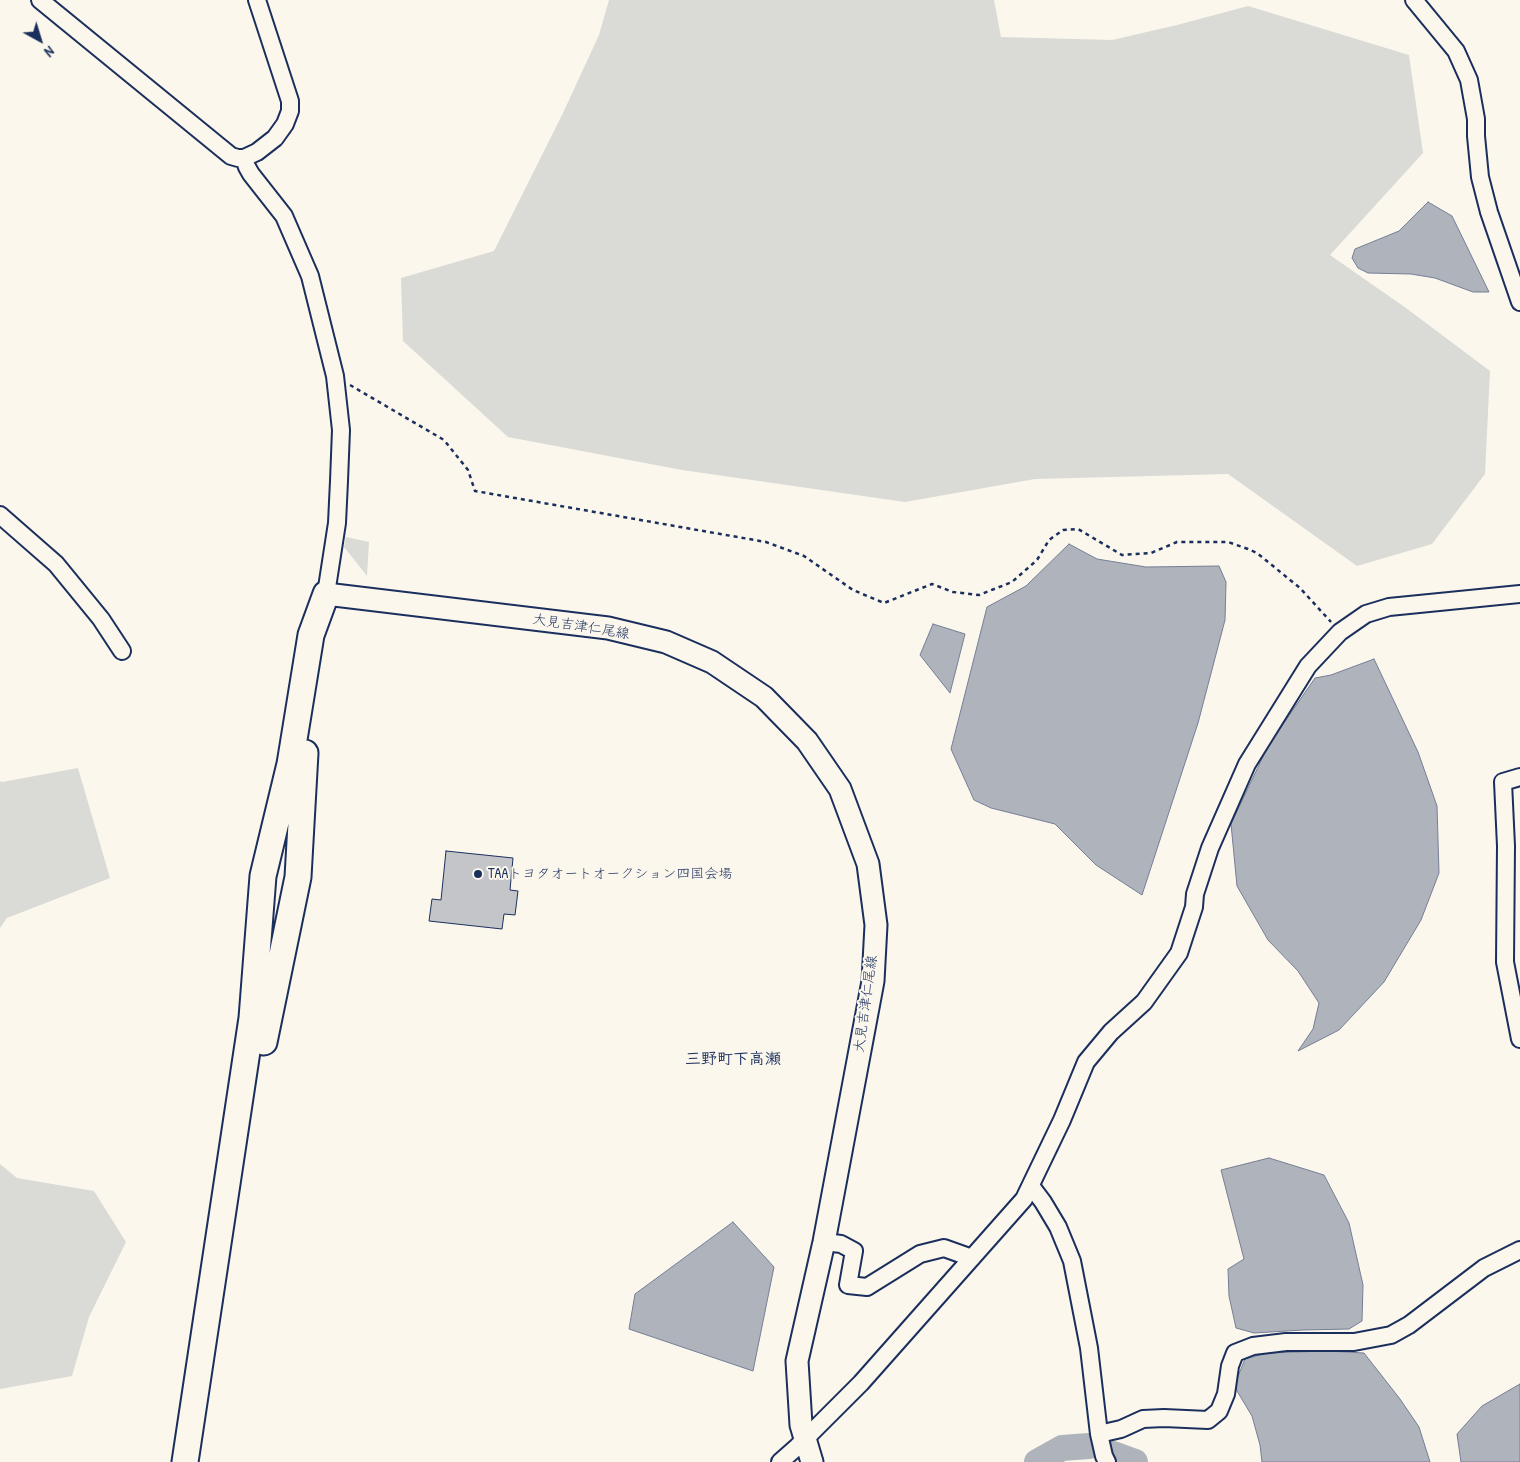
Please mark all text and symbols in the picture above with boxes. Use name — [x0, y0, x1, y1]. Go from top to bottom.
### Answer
north arrow — [15, 15, 65, 65]
text: N — [41, 42, 59, 62]
street label: 大見吉津仁尾線 — [531, 611, 631, 643]
place label: TAAトヨタオートオークション四国会場 — [488, 866, 732, 882]
marker: TAAトヨタオートオークション四国会場 — [472, 868, 484, 880]
street label: 大見吉津仁尾線 — [851, 954, 881, 1054]
district label: 三野町下高瀬 — [685, 1050, 781, 1070]

